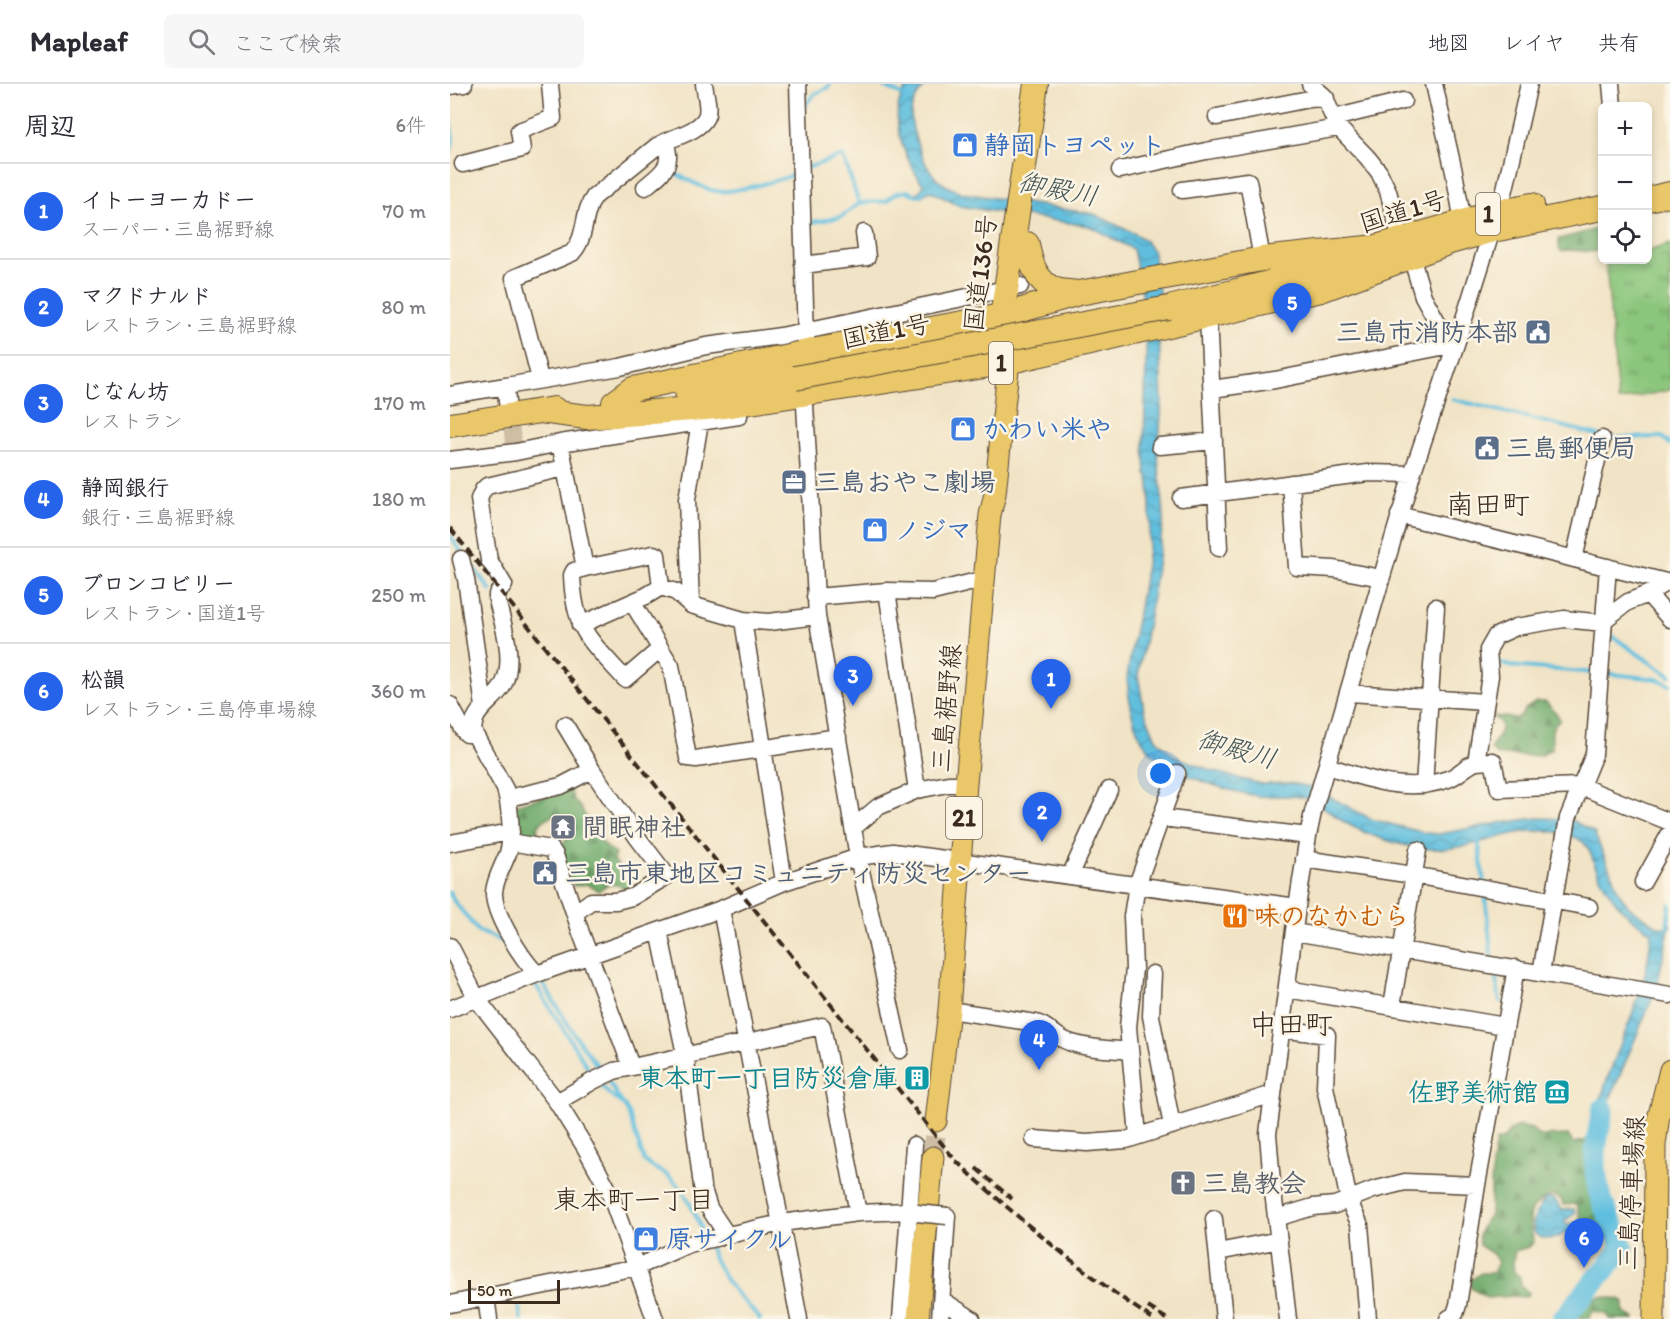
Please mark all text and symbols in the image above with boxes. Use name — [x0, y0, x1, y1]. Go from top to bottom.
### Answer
search box — [164, 14, 584, 68]
text: Mapleaf — [30, 24, 128, 58]
icon: search — [185, 25, 218, 58]
text: ここで検索 — [233, 30, 343, 57]
text: 地図 — [1428, 30, 1470, 55]
text: レイヤ — [1503, 30, 1565, 55]
text: 共有 — [1598, 30, 1640, 55]
map controls — [1598, 102, 1652, 264]
button: + — [1598, 102, 1652, 156]
text: 周辺 — [24, 110, 76, 142]
text: 6件 — [395, 113, 426, 137]
place label: 静岡トヨペット — [984, 129, 1166, 161]
shop icon: 静岡トヨペット — [950, 130, 980, 160]
button: − — [1598, 156, 1652, 210]
water label: 御殿川 — [1015, 165, 1101, 212]
street label: 国道1号 — [1355, 183, 1451, 239]
text: イトーヨーカドー — [81, 186, 256, 213]
road number: 1 — [1476, 193, 1500, 235]
text: 1 — [39, 199, 48, 223]
text: 70 m — [382, 199, 426, 223]
button: locate — [1598, 210, 1652, 264]
street label: 国道136号 — [957, 212, 1003, 334]
text: スーパー · 三島裾野線 — [81, 217, 274, 241]
text: マクドナルド — [81, 282, 212, 309]
pin: 5 — [1272, 284, 1312, 333]
text: 2 — [38, 295, 49, 319]
text: 80 m — [381, 295, 426, 319]
street label: 国道1号 — [839, 307, 933, 355]
text: レストラン · 三島裾野線 — [81, 313, 296, 337]
place label: 三島市消防本部 — [1336, 316, 1518, 348]
public building icon: 三島市消防本部 — [1523, 317, 1553, 347]
road number: 1 — [989, 342, 1013, 384]
text: じなん坊 — [81, 378, 169, 405]
text: 3 — [38, 391, 49, 415]
text: 170 m — [373, 391, 426, 415]
text: レストラン — [81, 409, 183, 433]
place label: かわい米や — [982, 413, 1112, 445]
shop icon: かわい米や — [948, 414, 978, 444]
place label: 三島郵便局 — [1506, 432, 1636, 464]
public building icon: 三島郵便局 — [1472, 433, 1502, 463]
place label: 三島おやこ劇場 — [814, 466, 996, 498]
office icon: 三島おやこ劇場 — [779, 467, 809, 497]
text: 静岡銀行 — [81, 474, 169, 501]
text: 4 — [37, 487, 50, 511]
text: 180 m — [372, 487, 426, 511]
district label: 南田町 — [1446, 487, 1530, 521]
text: 銀行 · 三島裾野線 — [81, 505, 235, 529]
place label: ノジマ — [894, 514, 972, 546]
shop icon: ノジマ — [860, 515, 890, 545]
text: ブロンコビリー — [81, 570, 235, 597]
text: 5 — [38, 583, 49, 607]
text: 250 m — [371, 583, 426, 607]
text: レストラン · 国道1号 — [81, 601, 266, 625]
street label: 三島裾野線 — [924, 642, 968, 774]
pin: 3 — [834, 656, 872, 706]
pin: 1 — [1032, 660, 1070, 709]
text: 松韻 — [81, 666, 125, 693]
text: 6 — [38, 679, 49, 703]
text: 360 m — [371, 679, 426, 703]
text: レストラン · 三島停車場線 — [81, 697, 316, 721]
water label: 御殿川 — [1194, 721, 1281, 776]
your location — [1146, 759, 1175, 788]
pin: 2 — [1022, 792, 1062, 842]
road number: 21 — [946, 797, 982, 839]
place label: 間眠神社 — [582, 811, 686, 843]
temple icon: 間眠神社 — [548, 812, 578, 842]
place label: 三島市東地区コミュニティ防災センター — [565, 857, 1031, 889]
public building icon: 三島市東地区コミュニティ防災センター — [530, 858, 560, 888]
place label: 味のなかむら — [1254, 900, 1410, 932]
restaurant icon: 味のなかむら — [1220, 901, 1250, 931]
district label: 中田町 — [1249, 1007, 1333, 1041]
pin: 4 — [1020, 1020, 1058, 1070]
place label: 東本町一丁目防災倉庫 — [638, 1062, 898, 1094]
building icon: 東本町一丁目防災倉庫 — [902, 1063, 932, 1093]
place label: 佐野美術館 — [1408, 1076, 1538, 1108]
museum icon: 佐野美術館 — [1542, 1077, 1572, 1107]
street label: 三島停車場線 — [1611, 1114, 1651, 1272]
place label: 三島教会 — [1202, 1167, 1306, 1199]
church icon: 三島教会 — [1168, 1168, 1198, 1198]
district label: 東本町一丁目 — [553, 1183, 715, 1216]
pin: 6 — [1564, 1218, 1604, 1268]
place label: 原サイクル — [666, 1223, 793, 1255]
shop icon: 原サイクル — [631, 1224, 661, 1254]
scale bar — [468, 1277, 560, 1304]
text: 50 m — [477, 1281, 512, 1300]

